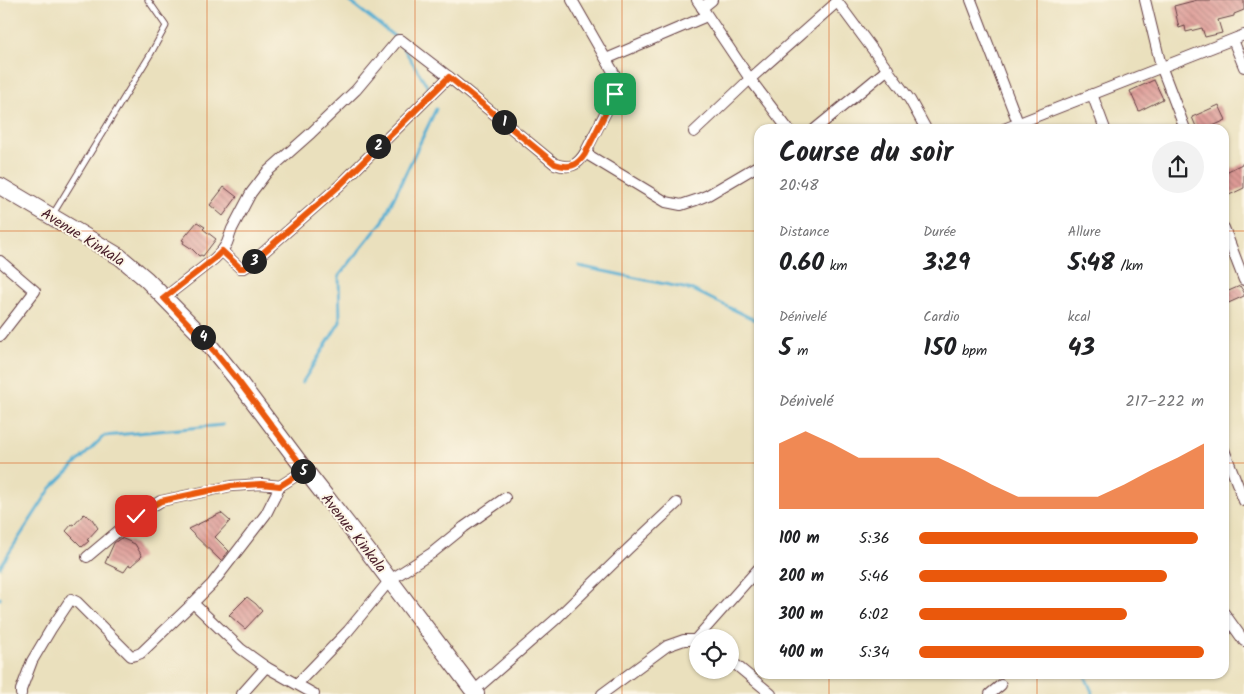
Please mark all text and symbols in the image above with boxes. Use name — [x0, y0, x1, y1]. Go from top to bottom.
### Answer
pin — [594, 73, 636, 115]
icon: arrive — [601, 80, 629, 108]
pin: 1 — [492, 110, 516, 134]
text: 1 — [502, 111, 507, 133]
text: Course du soir — [779, 131, 953, 176]
pin: 2 — [366, 134, 390, 158]
text: 2 — [374, 135, 383, 157]
button: share — [1152, 141, 1204, 193]
text: 20:48 — [779, 173, 819, 198]
street label: Avenue Kinkala — [36, 202, 129, 273]
text: Distance — [779, 221, 829, 243]
text: Durée — [923, 221, 956, 243]
text: Allure — [1068, 221, 1101, 243]
text: 0.60 — [779, 243, 824, 283]
text: 3:29 — [923, 243, 970, 283]
text: 5:48 — [1068, 243, 1115, 283]
pin: 3 — [242, 248, 266, 274]
text: 3 — [251, 250, 258, 272]
text: km — [824, 255, 847, 277]
text: /km — [1115, 255, 1143, 277]
text: Dénivelé — [779, 306, 827, 328]
text: Cardio — [923, 306, 960, 328]
text: kcal — [1068, 306, 1090, 328]
pin: 4 — [190, 324, 216, 350]
text: 4 — [200, 326, 207, 348]
text: 5 — [779, 328, 792, 368]
text: 150 — [923, 328, 956, 368]
text: 43 — [1068, 328, 1095, 368]
text: m — [792, 340, 808, 362]
text: bpm — [956, 340, 987, 362]
text: Dénivelé — [779, 389, 834, 414]
text: 217–222 m — [1126, 389, 1204, 414]
pin: 5 — [290, 458, 316, 484]
text: 5 — [300, 460, 307, 482]
street label: Avenue Kinkala — [314, 489, 392, 579]
pin — [115, 495, 157, 537]
icon: check — [122, 502, 150, 530]
text: 100 m — [779, 526, 820, 551]
text: 5:36 — [859, 526, 890, 551]
text: 200 m — [779, 564, 824, 589]
text: 5:46 — [859, 564, 889, 589]
text: 300 m — [779, 602, 823, 627]
text: 6:02 — [859, 602, 889, 627]
map controls — [689, 629, 739, 679]
button: locate — [689, 629, 739, 679]
text: 400 m — [779, 640, 823, 665]
text: 5:34 — [859, 640, 889, 665]

